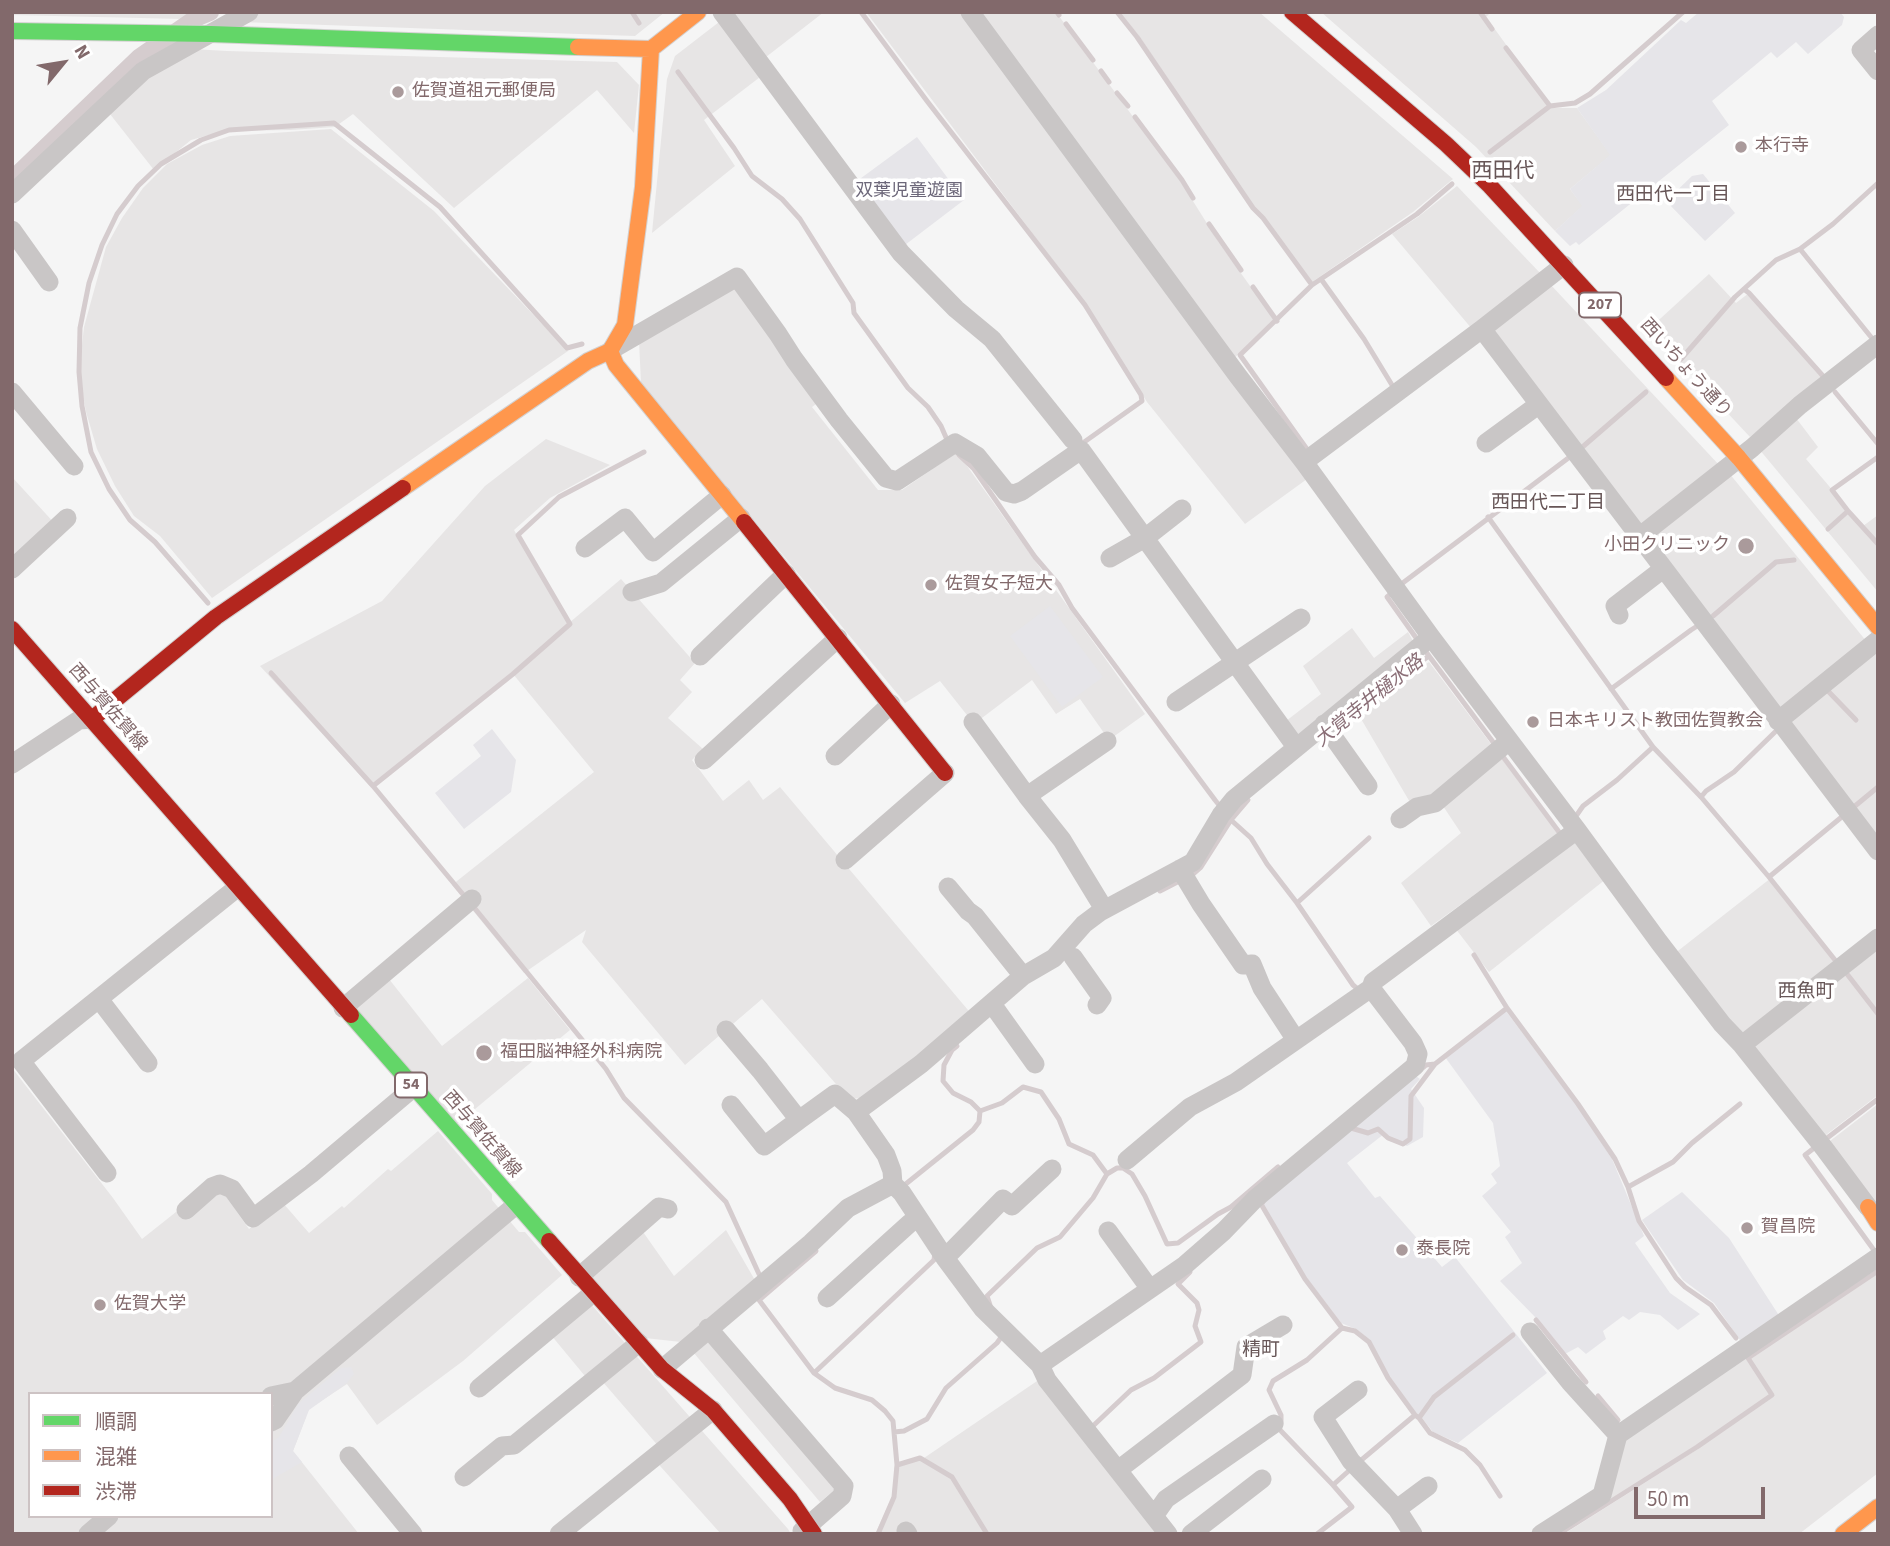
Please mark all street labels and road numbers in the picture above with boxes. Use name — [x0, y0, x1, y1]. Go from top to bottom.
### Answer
road number: 207 — [1579, 292, 1621, 318]
street label: 西いちょう通り — [1635, 315, 1735, 423]
street label: 西与賀佐賀線 — [63, 660, 151, 756]
road number: 54 — [395, 1072, 427, 1098]
street label: 西与賀佐賀線 — [437, 1087, 525, 1183]

